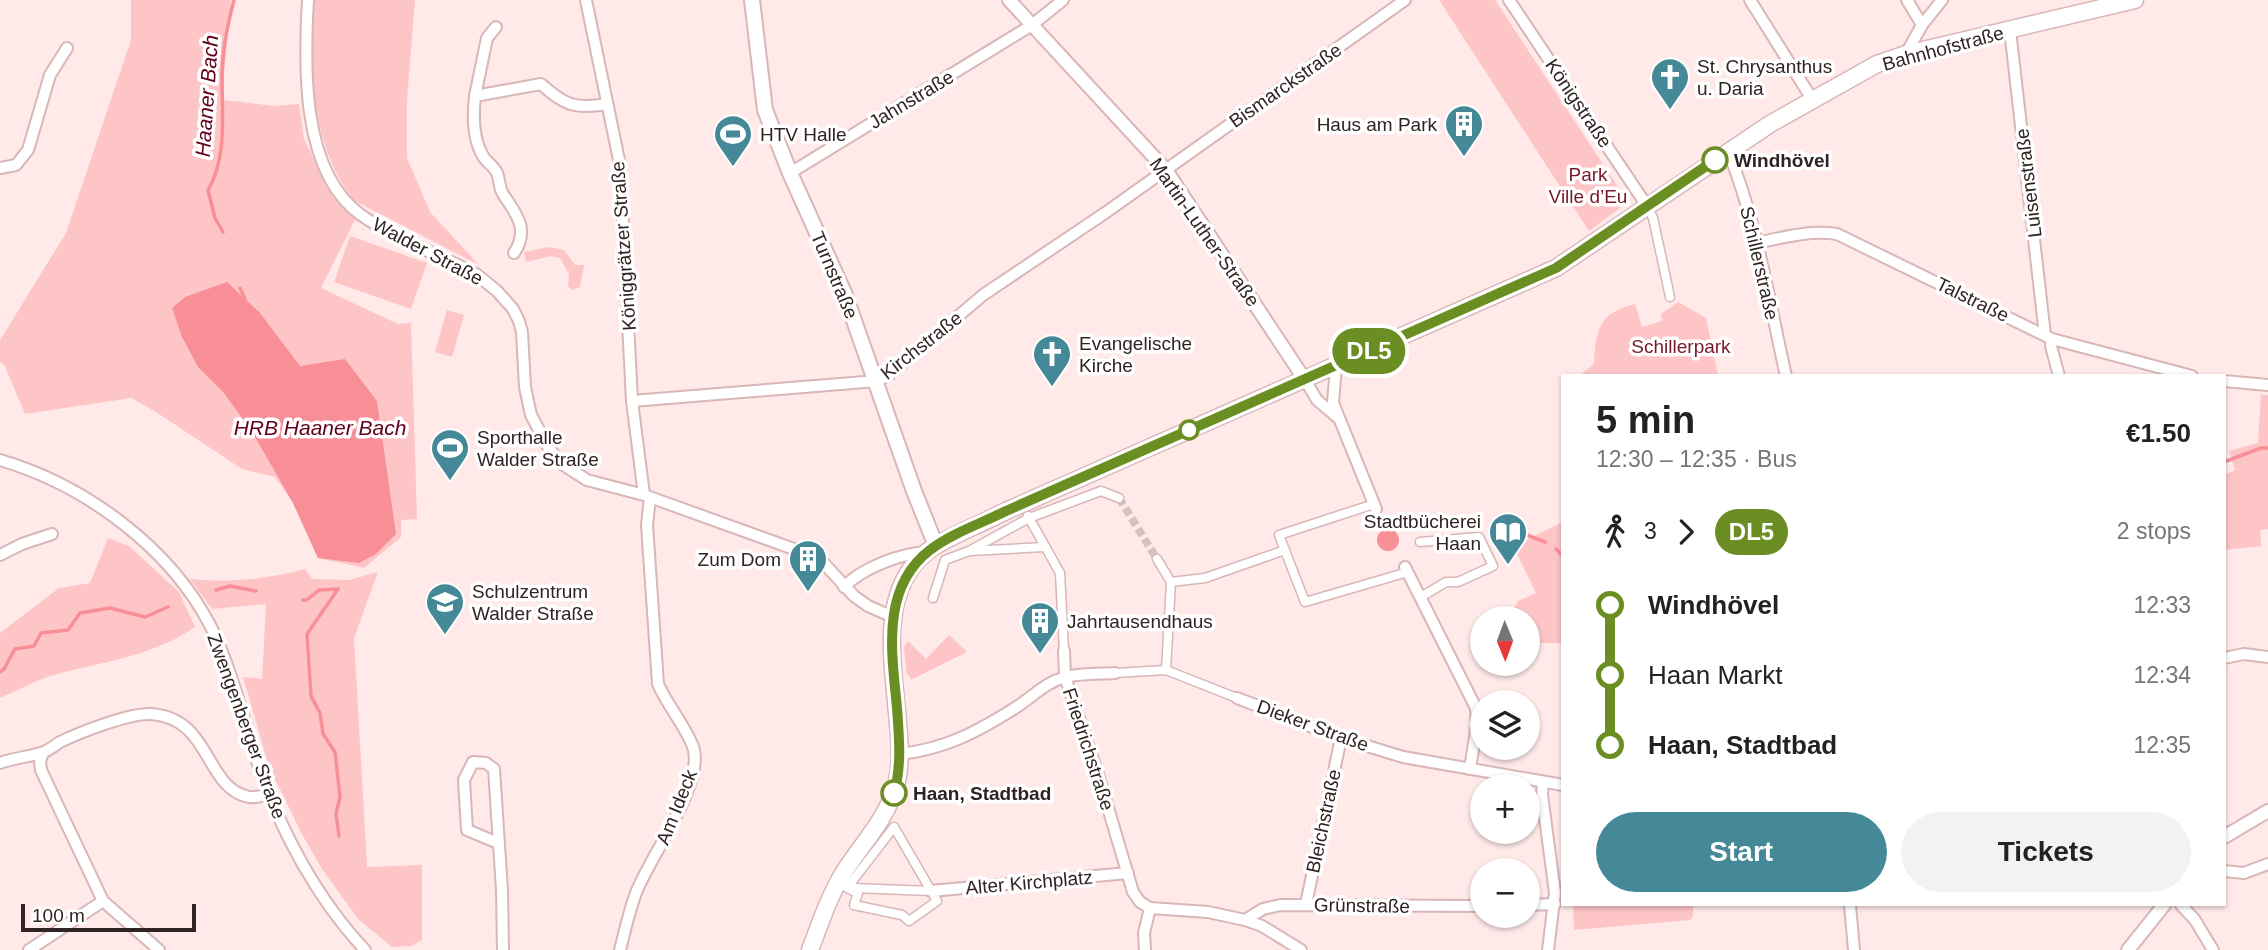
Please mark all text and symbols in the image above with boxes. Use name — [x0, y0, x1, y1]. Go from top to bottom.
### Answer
street label: Bahnhofstraße — [1880, 22, 2006, 75]
water label: Haaner Bach — [191, 34, 222, 158]
street label: Bismarckstraße — [1225, 39, 1345, 132]
street label: Königstraße — [1541, 55, 1616, 152]
church icon: St. Chrysanthus u. Daria — [1649, 56, 1691, 111]
place label: St. Chrysanthus u. Daria — [1697, 56, 1832, 99]
street label: Jahnstraße — [865, 66, 957, 133]
building icon: Haus am Park — [1443, 103, 1485, 158]
sports icon: HTV Halle — [712, 113, 754, 168]
place label: Haus am Park — [1317, 114, 1437, 135]
place label: HTV Halle — [760, 124, 847, 145]
street label: Luisenstraße — [2011, 127, 2046, 239]
marker: Windhövel — [1702, 147, 1728, 173]
place label: Windhövel — [1734, 150, 1830, 171]
street label: Martin-Luther-Straße — [1145, 154, 1264, 311]
street label: Königgrätzer Straße — [607, 160, 640, 332]
park label: Park Ville d’Eu — [1549, 164, 1627, 207]
street label: Schillerstraße — [1736, 204, 1783, 322]
street label: Walder Straße — [369, 214, 486, 289]
street label: Turnstraße — [807, 229, 862, 322]
street label: Talstraße — [1933, 273, 2012, 326]
street label: Kirchstraße — [877, 307, 966, 384]
line badge: DL5 — [1329, 328, 1409, 374]
church icon: Evangelische Kirche — [1031, 333, 1073, 388]
place label: Evangelische Kirche — [1079, 333, 1192, 376]
park label: Schillerpark — [1631, 336, 1731, 357]
text: DL5 — [1346, 337, 1392, 364]
text: 5 min — [1596, 399, 1695, 441]
water label: HRB Haaner Bach — [234, 416, 406, 439]
text: €1.50 — [2126, 418, 2191, 448]
unlabelled marker — [1179, 420, 1199, 440]
sports icon: Sporthalle Walder Straße — [429, 427, 471, 482]
place label: Sporthalle Walder Straße — [477, 427, 599, 470]
text: 12:30 – 12:35 · Bus — [1596, 446, 1797, 472]
place label: Stadtbücherei Haan — [1364, 511, 1481, 554]
library icon: Stadtbücherei Haan — [1487, 511, 1529, 566]
icon: walk — [1596, 513, 1634, 551]
icon: forward — [1667, 513, 1705, 551]
text: 3 — [1644, 518, 1657, 544]
text: DL5 — [1729, 518, 1774, 545]
text: 2 stops — [2117, 518, 2191, 544]
building icon: Zum Dom — [787, 538, 829, 593]
place label: Zum Dom — [698, 549, 781, 570]
school or university icon: Schulzentrum Walder Straße — [424, 581, 466, 636]
place label: Schulzentrum Walder Straße — [472, 581, 594, 624]
text: Windhövel — [1648, 590, 1779, 620]
text: 12:33 — [2133, 592, 2191, 618]
building icon: Jahrtausendhaus — [1019, 600, 1061, 655]
north arrow — [1470, 606, 1540, 676]
map controls — [1470, 606, 1540, 928]
place label: Jahrtausendhaus — [1067, 611, 1213, 632]
street label: Zwengenberger Straße — [203, 631, 290, 822]
text: Haan Markt — [1648, 660, 1782, 690]
text: 12:34 — [2133, 662, 2191, 688]
street label: Friedrichstraße — [1059, 685, 1118, 813]
button: layers — [1470, 690, 1540, 760]
street label: Dieker Straße — [1254, 696, 1371, 755]
text: Haan, Stadtbad — [1648, 730, 1837, 760]
text: 12:35 — [2133, 732, 2191, 758]
street label: Am Ideck — [652, 766, 701, 848]
street label: Bleichstraße — [1302, 767, 1345, 875]
button: + — [1470, 774, 1540, 844]
marker: Haan, Stadtbad — [881, 780, 907, 806]
place label: Haan, Stadtbad — [913, 783, 1051, 804]
button: Start — [1596, 812, 1887, 892]
button: Tickets — [1901, 812, 2191, 892]
button: − — [1470, 858, 1540, 928]
street label: Alter Kirchplatz — [964, 866, 1094, 899]
street label: Grünstraße — [1314, 894, 1410, 917]
scale bar — [21, 901, 196, 933]
text: 100 m — [32, 905, 85, 926]

